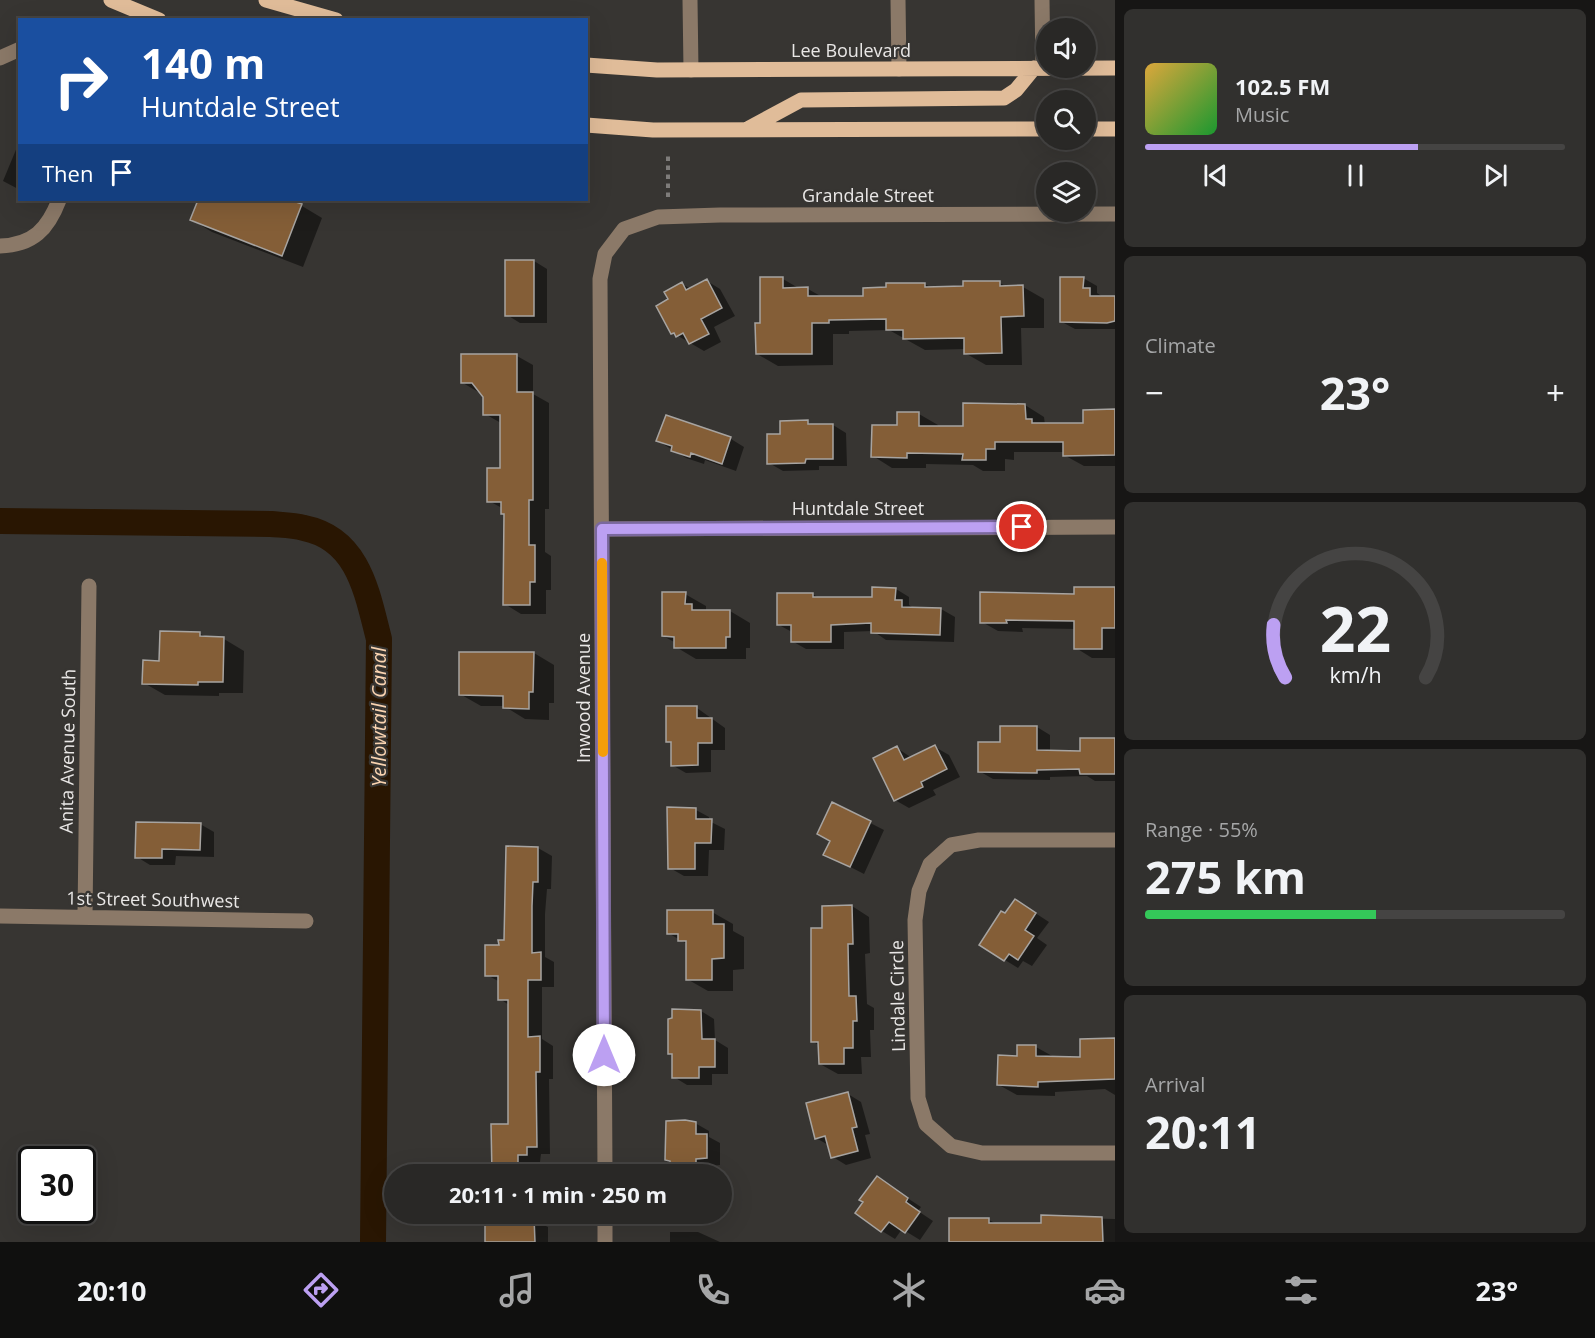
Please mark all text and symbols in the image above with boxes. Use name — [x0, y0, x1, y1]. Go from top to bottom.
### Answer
map controls — [1036, 18, 1096, 222]
button: sound — [1036, 18, 1096, 78]
text: 140 m — [141, 34, 265, 91]
street label: Lee Boulevard — [791, 38, 911, 62]
icon: right — [42, 42, 120, 120]
text: 102.5 FM — [1235, 71, 1330, 101]
text: Huntdale Street — [141, 88, 340, 125]
button: search — [1036, 90, 1096, 150]
text: Music — [1235, 101, 1289, 128]
icon: arrive — [105, 156, 138, 189]
text: Then — [42, 158, 93, 188]
icon: previous — [1199, 159, 1232, 192]
icon: pause — [1339, 159, 1372, 192]
icon: next — [1479, 159, 1512, 192]
button: layers — [1036, 162, 1096, 222]
street label: Grandale Street — [802, 183, 934, 207]
text: Climate — [1145, 332, 1216, 359]
text: 23° — [1320, 362, 1390, 423]
text: − — [1145, 370, 1164, 415]
text: + — [1546, 370, 1565, 415]
street label: Huntdale Street — [792, 496, 924, 520]
pin — [996, 501, 1047, 552]
icon: arrive — [1005, 510, 1038, 543]
text: 22 — [1319, 585, 1391, 670]
street label: Inwood Avenue — [571, 633, 595, 763]
water label: Yellowtail Canal — [365, 646, 392, 787]
text: km/h — [1329, 660, 1381, 689]
street label: Anita Avenue South — [54, 669, 80, 833]
text: Range · 55% — [1145, 816, 1258, 843]
text: 275 km — [1145, 846, 1306, 907]
street label: 1st Street Southwest — [66, 885, 240, 913]
street label: Lindale Circle — [884, 940, 910, 1052]
position arrow — [572, 1023, 636, 1087]
text: Arrival — [1145, 1071, 1205, 1098]
text: 20:11 — [1145, 1101, 1261, 1162]
speed limit sign: 30 — [18, 1146, 96, 1224]
text: 20:11 · 1 min · 250 m — [449, 1179, 667, 1209]
icon: directions — [300, 1269, 342, 1311]
icon: music — [496, 1269, 538, 1311]
icon: phone — [692, 1269, 734, 1311]
icon: climate — [888, 1269, 930, 1311]
icon: car — [1084, 1269, 1126, 1311]
icon: filters — [1280, 1269, 1322, 1311]
text: 20:10 — [77, 1272, 146, 1309]
text: 23° — [1476, 1272, 1518, 1309]

